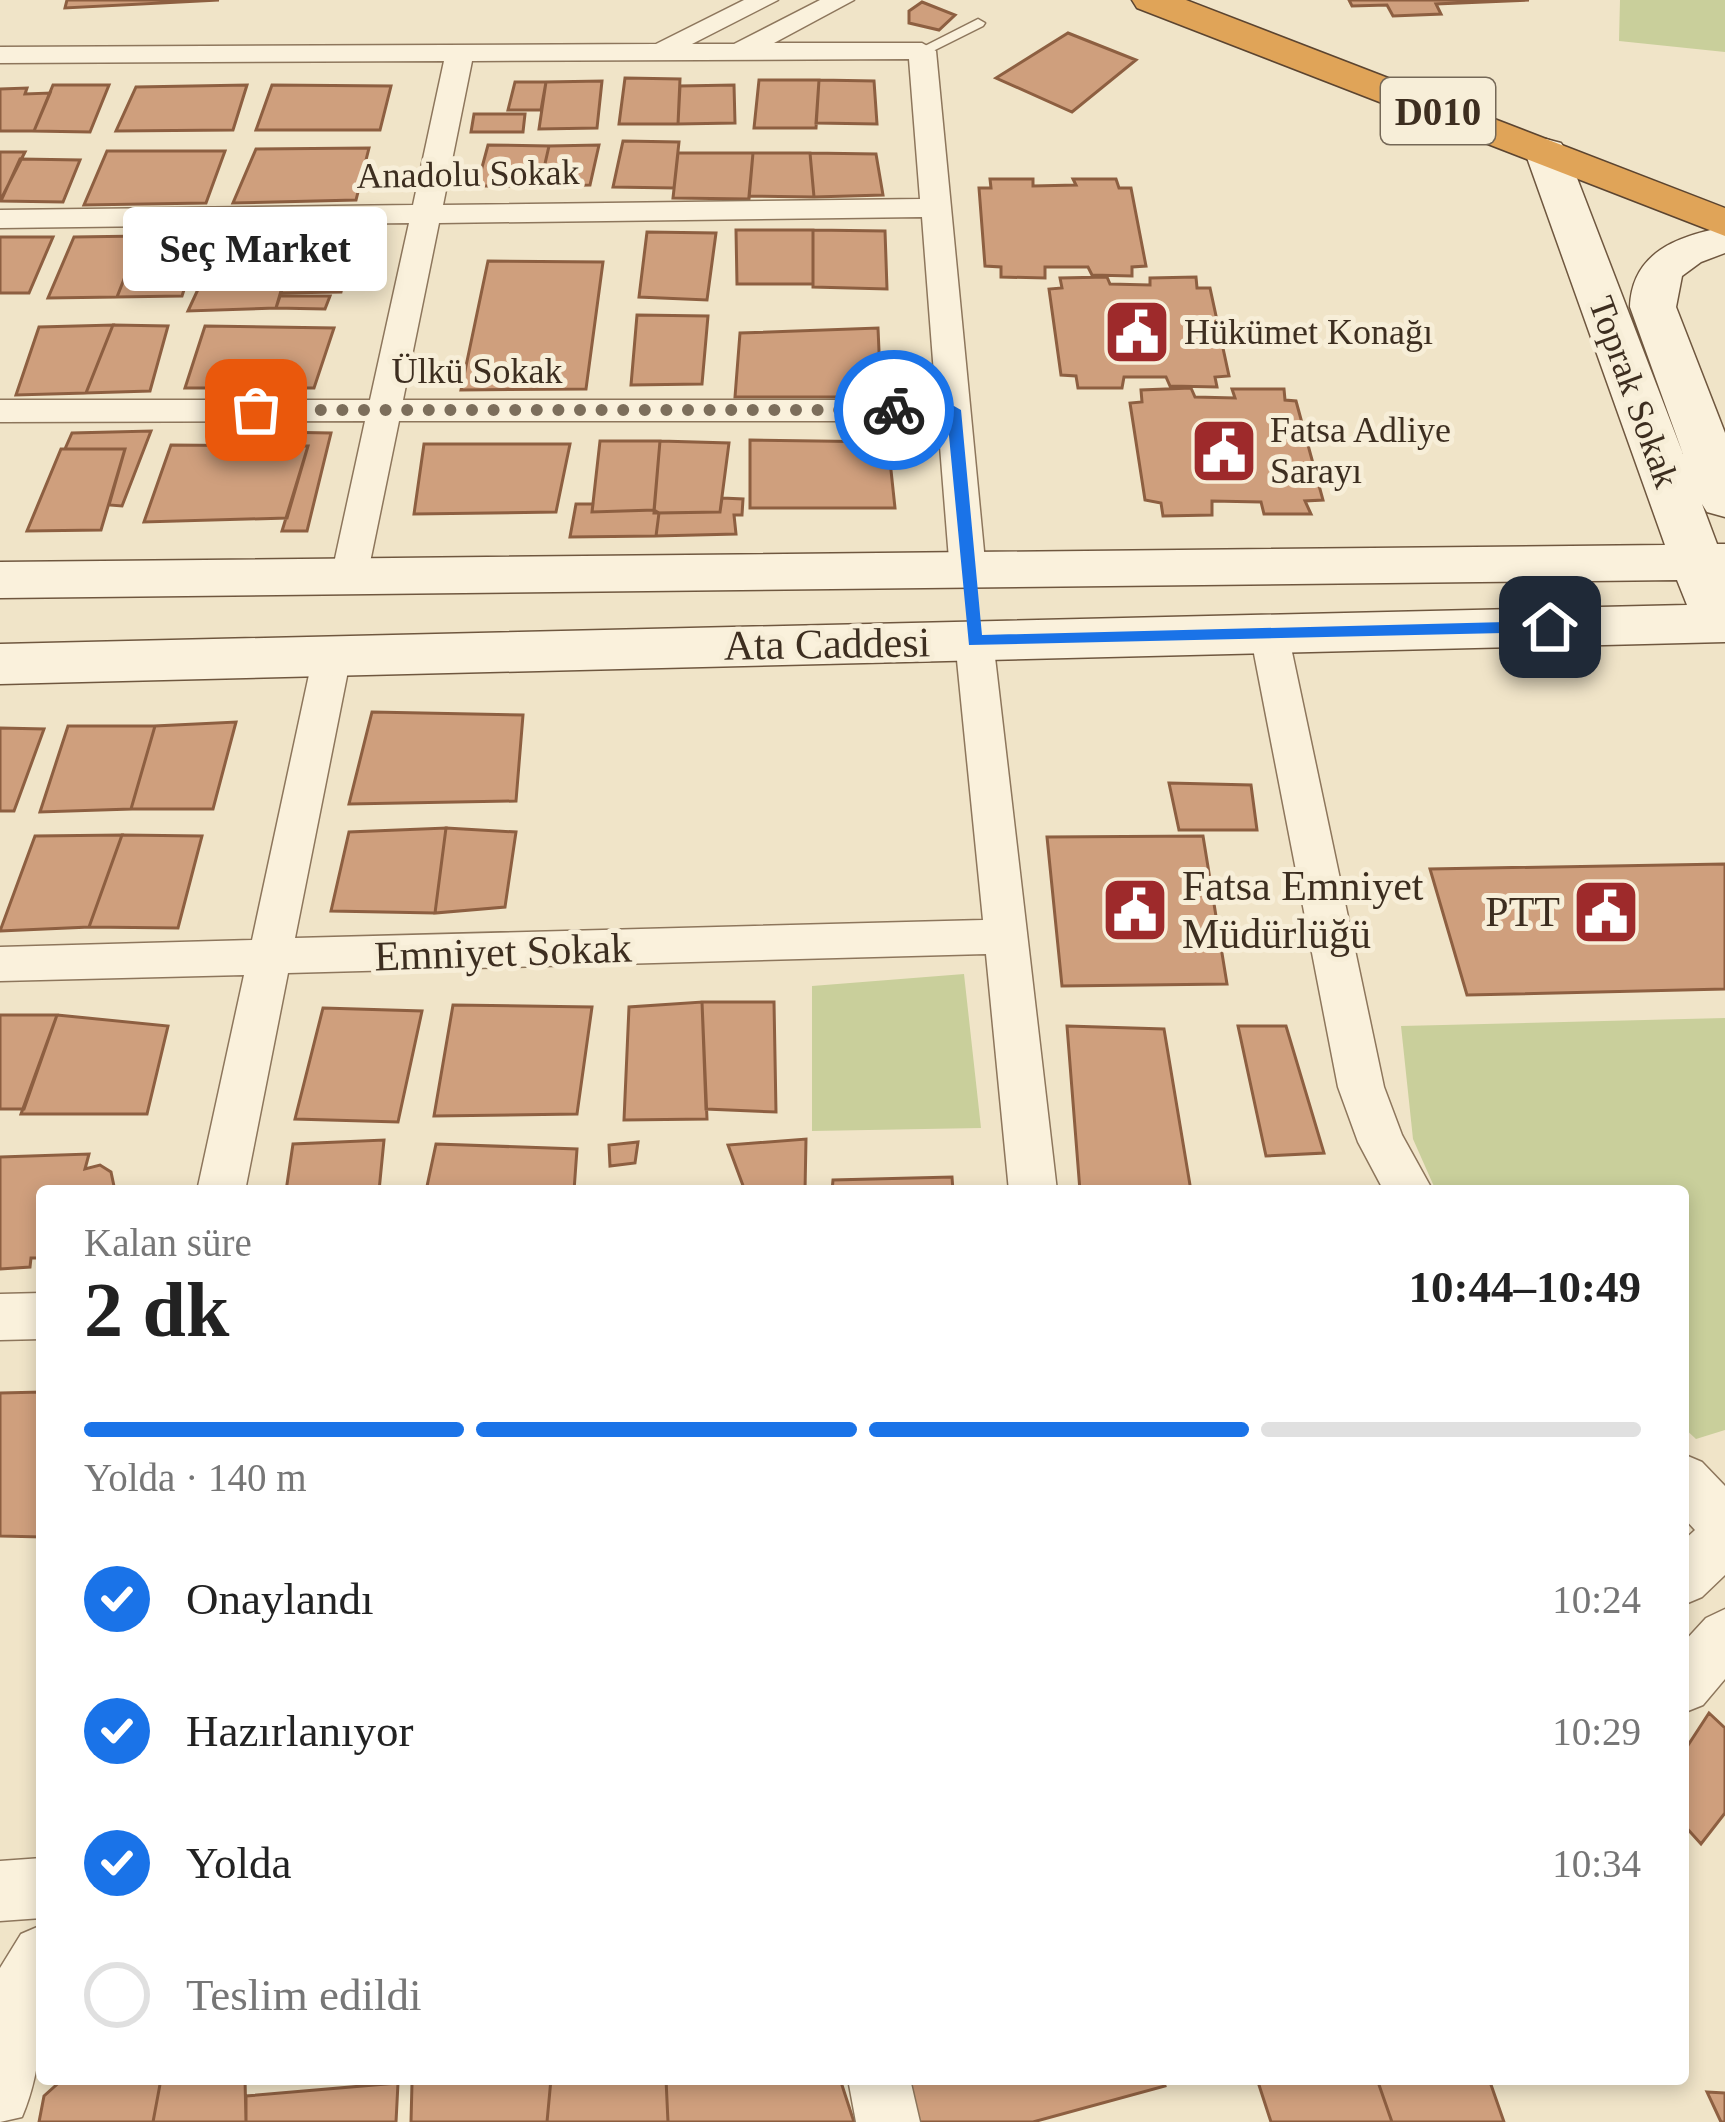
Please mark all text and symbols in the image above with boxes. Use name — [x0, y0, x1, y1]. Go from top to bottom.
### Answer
road number: D010 — [1381, 78, 1495, 144]
street label: Anadolu Sokak — [356, 152, 580, 196]
callout: Seç Market — [124, 206, 388, 290]
text: Seç Market — [159, 227, 351, 270]
street label: Toprak Sokak — [1581, 291, 1687, 493]
public building icon: Hükümet Konağı — [1102, 297, 1172, 367]
place label: Hükümet Konağı — [1184, 312, 1433, 352]
courier — [834, 350, 954, 470]
street label: Ülkü Sokak — [392, 351, 563, 391]
pin — [205, 359, 307, 461]
icon: bag — [223, 377, 289, 443]
icon: bike — [861, 377, 927, 443]
place label: Fatsa Adliye Sarayı — [1270, 410, 1451, 491]
public building icon: Fatsa Adliye Sarayı — [1189, 416, 1259, 486]
pin — [1499, 576, 1601, 678]
icon: home — [1517, 594, 1583, 660]
street label: Ata Caddesi — [723, 619, 931, 669]
place label: Fatsa Emniyet Müdürlüğü — [1182, 863, 1424, 957]
public building icon: Fatsa Emniyet Müdürlüğü — [1100, 875, 1170, 945]
public building icon: PTT — [1571, 877, 1641, 947]
place label: PTT — [1485, 889, 1560, 935]
street label: Emniyet Sokak — [373, 925, 633, 979]
text: Kalan süre — [84, 1221, 252, 1264]
text: 10:44–10:49 — [1409, 1262, 1641, 1312]
text: 2 dk — [84, 1266, 229, 1353]
text: Yolda · 140 m — [84, 1456, 306, 1499]
icon: check — [84, 1566, 150, 1632]
text: Onaylandı — [186, 1574, 373, 1624]
text: 10:24 — [1552, 1578, 1641, 1621]
icon: check — [84, 1698, 150, 1764]
text: Hazırlanıyor — [186, 1706, 413, 1756]
text: 10:29 — [1552, 1710, 1641, 1753]
icon: check — [84, 1830, 150, 1896]
text: Yolda — [186, 1838, 291, 1888]
text: 10:34 — [1552, 1842, 1641, 1885]
text: Teslim edildi — [186, 1970, 422, 2020]

